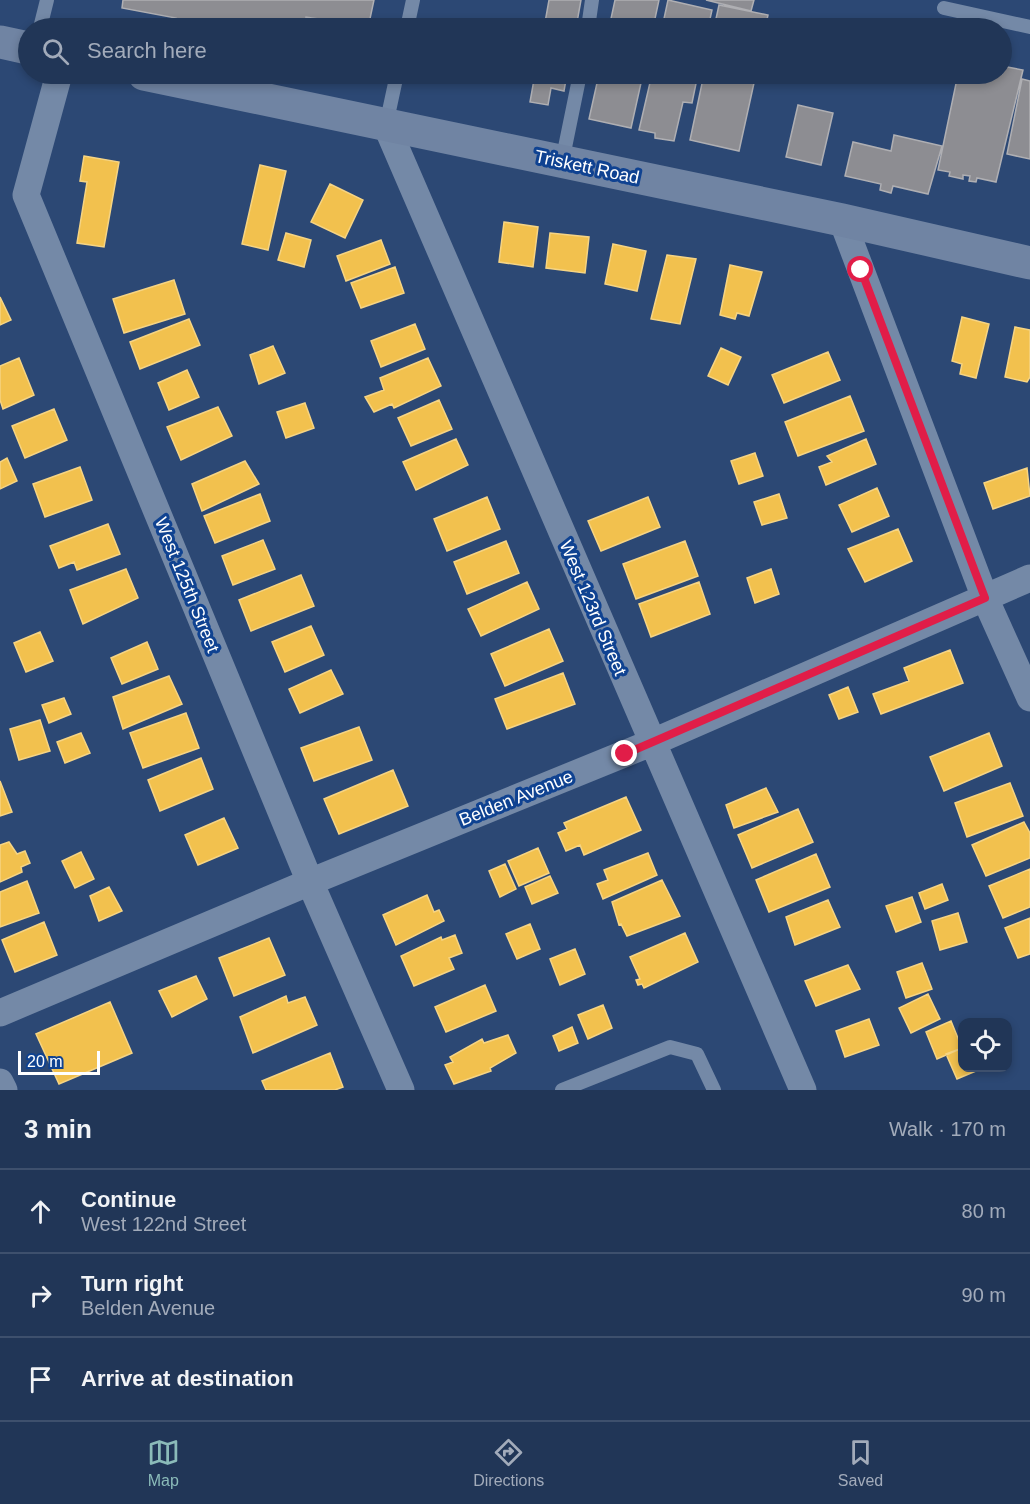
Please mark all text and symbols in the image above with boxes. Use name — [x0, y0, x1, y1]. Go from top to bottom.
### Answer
search box — [18, 18, 1012, 84]
icon: search — [39, 35, 72, 68]
text: Search here — [87, 38, 207, 63]
street label: Triskett Road — [533, 146, 641, 188]
route start — [847, 256, 873, 282]
street label: West 125th Street — [151, 515, 223, 655]
street label: West 123rd Street — [556, 537, 630, 679]
route end — [611, 740, 637, 766]
street label: Belden Avenue — [456, 766, 576, 830]
map controls — [958, 1018, 1012, 1072]
button: locate — [958, 1018, 1012, 1072]
scale bar — [18, 1048, 100, 1076]
text: 20 m — [27, 1053, 63, 1070]
text: 3 min — [24, 1114, 92, 1144]
text: Walk · 170 m — [889, 1118, 1006, 1140]
text: Continue — [81, 1187, 176, 1212]
icon: ahead — [24, 1195, 57, 1228]
text: 80 m — [962, 1200, 1006, 1222]
text: West 122nd Street — [81, 1213, 246, 1235]
text: Turn right — [81, 1271, 183, 1296]
icon: right — [24, 1279, 57, 1312]
text: 90 m — [962, 1284, 1006, 1306]
text: Belden Avenue — [81, 1297, 215, 1319]
icon: arrive — [24, 1363, 57, 1396]
text: Arrive at destination — [81, 1366, 294, 1391]
tab: Map — [147, 1436, 180, 1490]
tab: Directions — [473, 1436, 544, 1490]
tab: Saved — [838, 1436, 883, 1490]

